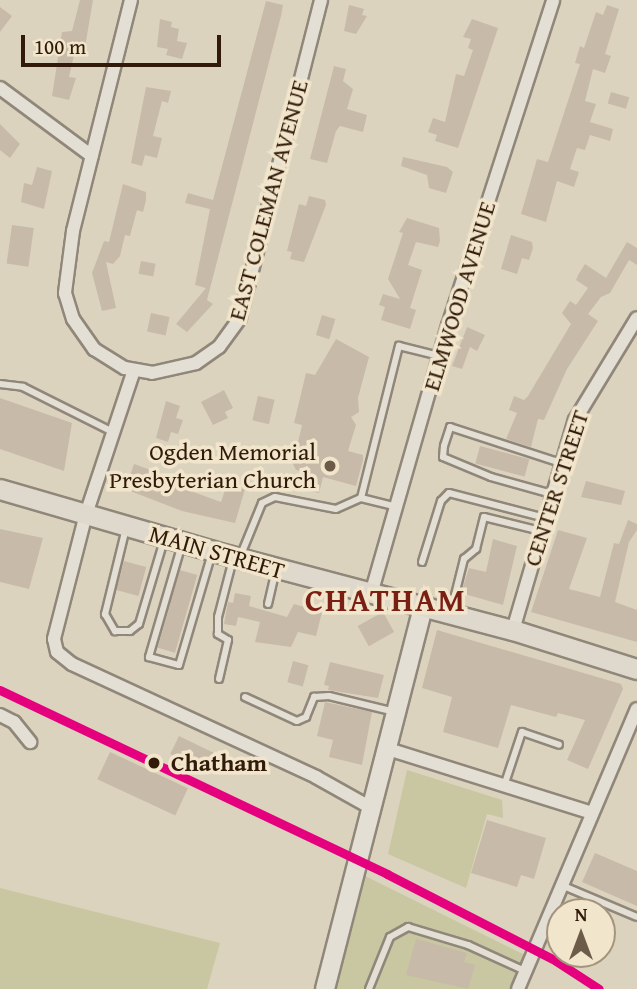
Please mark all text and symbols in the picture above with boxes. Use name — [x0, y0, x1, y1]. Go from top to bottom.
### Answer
scale bar — [24, 21, 224, 65]
text: 100 m — [34, 31, 86, 62]
street label: EAST COLEMAN AVENUE — [222, 77, 314, 323]
street label: ELMWOOD AVENUE — [416, 198, 502, 394]
street label: CENTER STREET — [517, 406, 595, 570]
place label: Ogden Memorial Presbyterian Church — [109, 438, 316, 494]
marker: Ogden Memorial Presbyterian Church — [322, 458, 338, 474]
street label: MAIN STREET — [146, 519, 288, 585]
district label: CHATHAM — [306, 581, 466, 619]
place label: Chatham — [171, 749, 267, 777]
marker: Chatham — [143, 752, 165, 774]
north arrow — [546, 898, 616, 968]
text: N — [575, 900, 587, 928]

